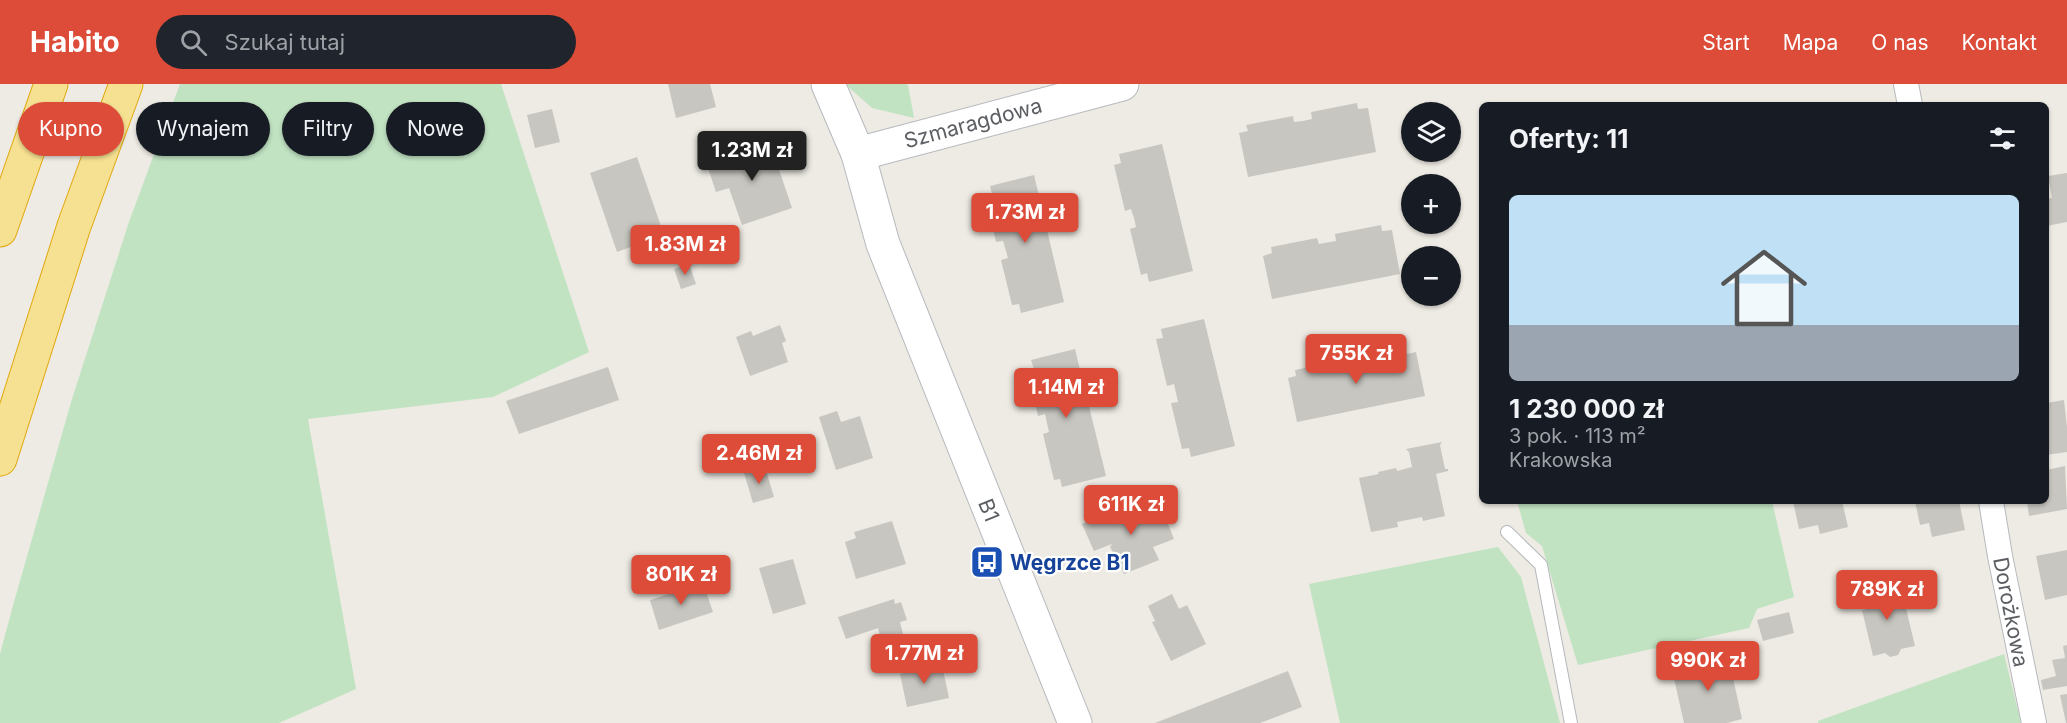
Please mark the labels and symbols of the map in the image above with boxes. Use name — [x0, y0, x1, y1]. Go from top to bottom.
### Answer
street label: Szmaragdowa — [901, 93, 1045, 153]
pin: 1.23M zł — [690, 131, 814, 182]
pin: 1.73M zł — [963, 193, 1087, 244]
pin: 1.83M zł — [623, 225, 747, 276]
pin: 755K zł — [1301, 334, 1411, 385]
pin: 1.14M zł — [1004, 368, 1128, 419]
pin: 2.46M zł — [697, 434, 821, 485]
pin: 611K zł — [1076, 485, 1186, 536]
street label: B1 — [973, 495, 1005, 525]
bus stop icon: Węgrzce B1 — [969, 544, 1005, 580]
place label: Węgrzce B1 — [1010, 550, 1129, 575]
pin: 801K zł — [626, 555, 736, 606]
street label: Dorożkowa — [1988, 555, 2034, 669]
pin: 789K zł — [1832, 570, 1942, 621]
pin: 1.77M zł — [862, 634, 986, 685]
pin: 990K zł — [1653, 641, 1763, 692]

